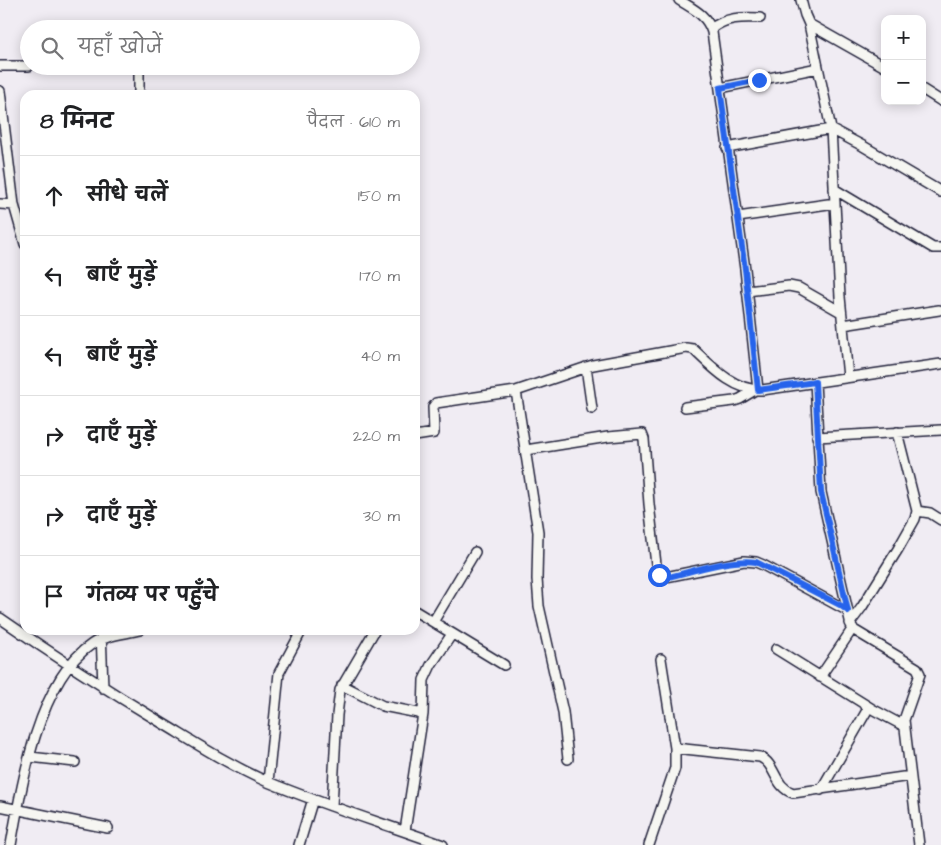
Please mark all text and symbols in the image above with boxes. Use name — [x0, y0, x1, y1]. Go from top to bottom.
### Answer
map controls — [881, 15, 926, 105]
button: + — [881, 15, 926, 60]
search box — [20, 20, 420, 75]
icon: search — [38, 34, 66, 62]
text: यहाँ खोजें — [78, 34, 162, 61]
button: − — [881, 60, 926, 105]
route end — [748, 69, 771, 92]
text: 8 मिनट — [40, 107, 113, 136]
text: पैदल · 610 m — [307, 111, 400, 133]
icon: ahead — [40, 182, 68, 210]
text: सीधे चलें — [87, 182, 168, 209]
text: 150 m — [358, 185, 400, 207]
icon: left — [40, 262, 68, 290]
text: बाएँ मुड़ें — [87, 262, 156, 289]
text: 170 m — [359, 265, 400, 287]
icon: left — [40, 342, 68, 370]
text: बाएँ मुड़ें — [87, 342, 156, 369]
text: 40 m — [360, 345, 400, 367]
icon: right — [40, 422, 68, 450]
text: दाएँ मुड़ें — [87, 422, 156, 449]
text: 220 m — [353, 425, 400, 447]
icon: right — [40, 502, 68, 530]
text: दाएँ मुड़ें — [87, 502, 156, 529]
text: 30 m — [363, 505, 400, 527]
route start — [648, 564, 671, 587]
icon: arrive — [40, 582, 68, 610]
text: गंतव्य पर पहुँचे — [87, 582, 218, 609]

